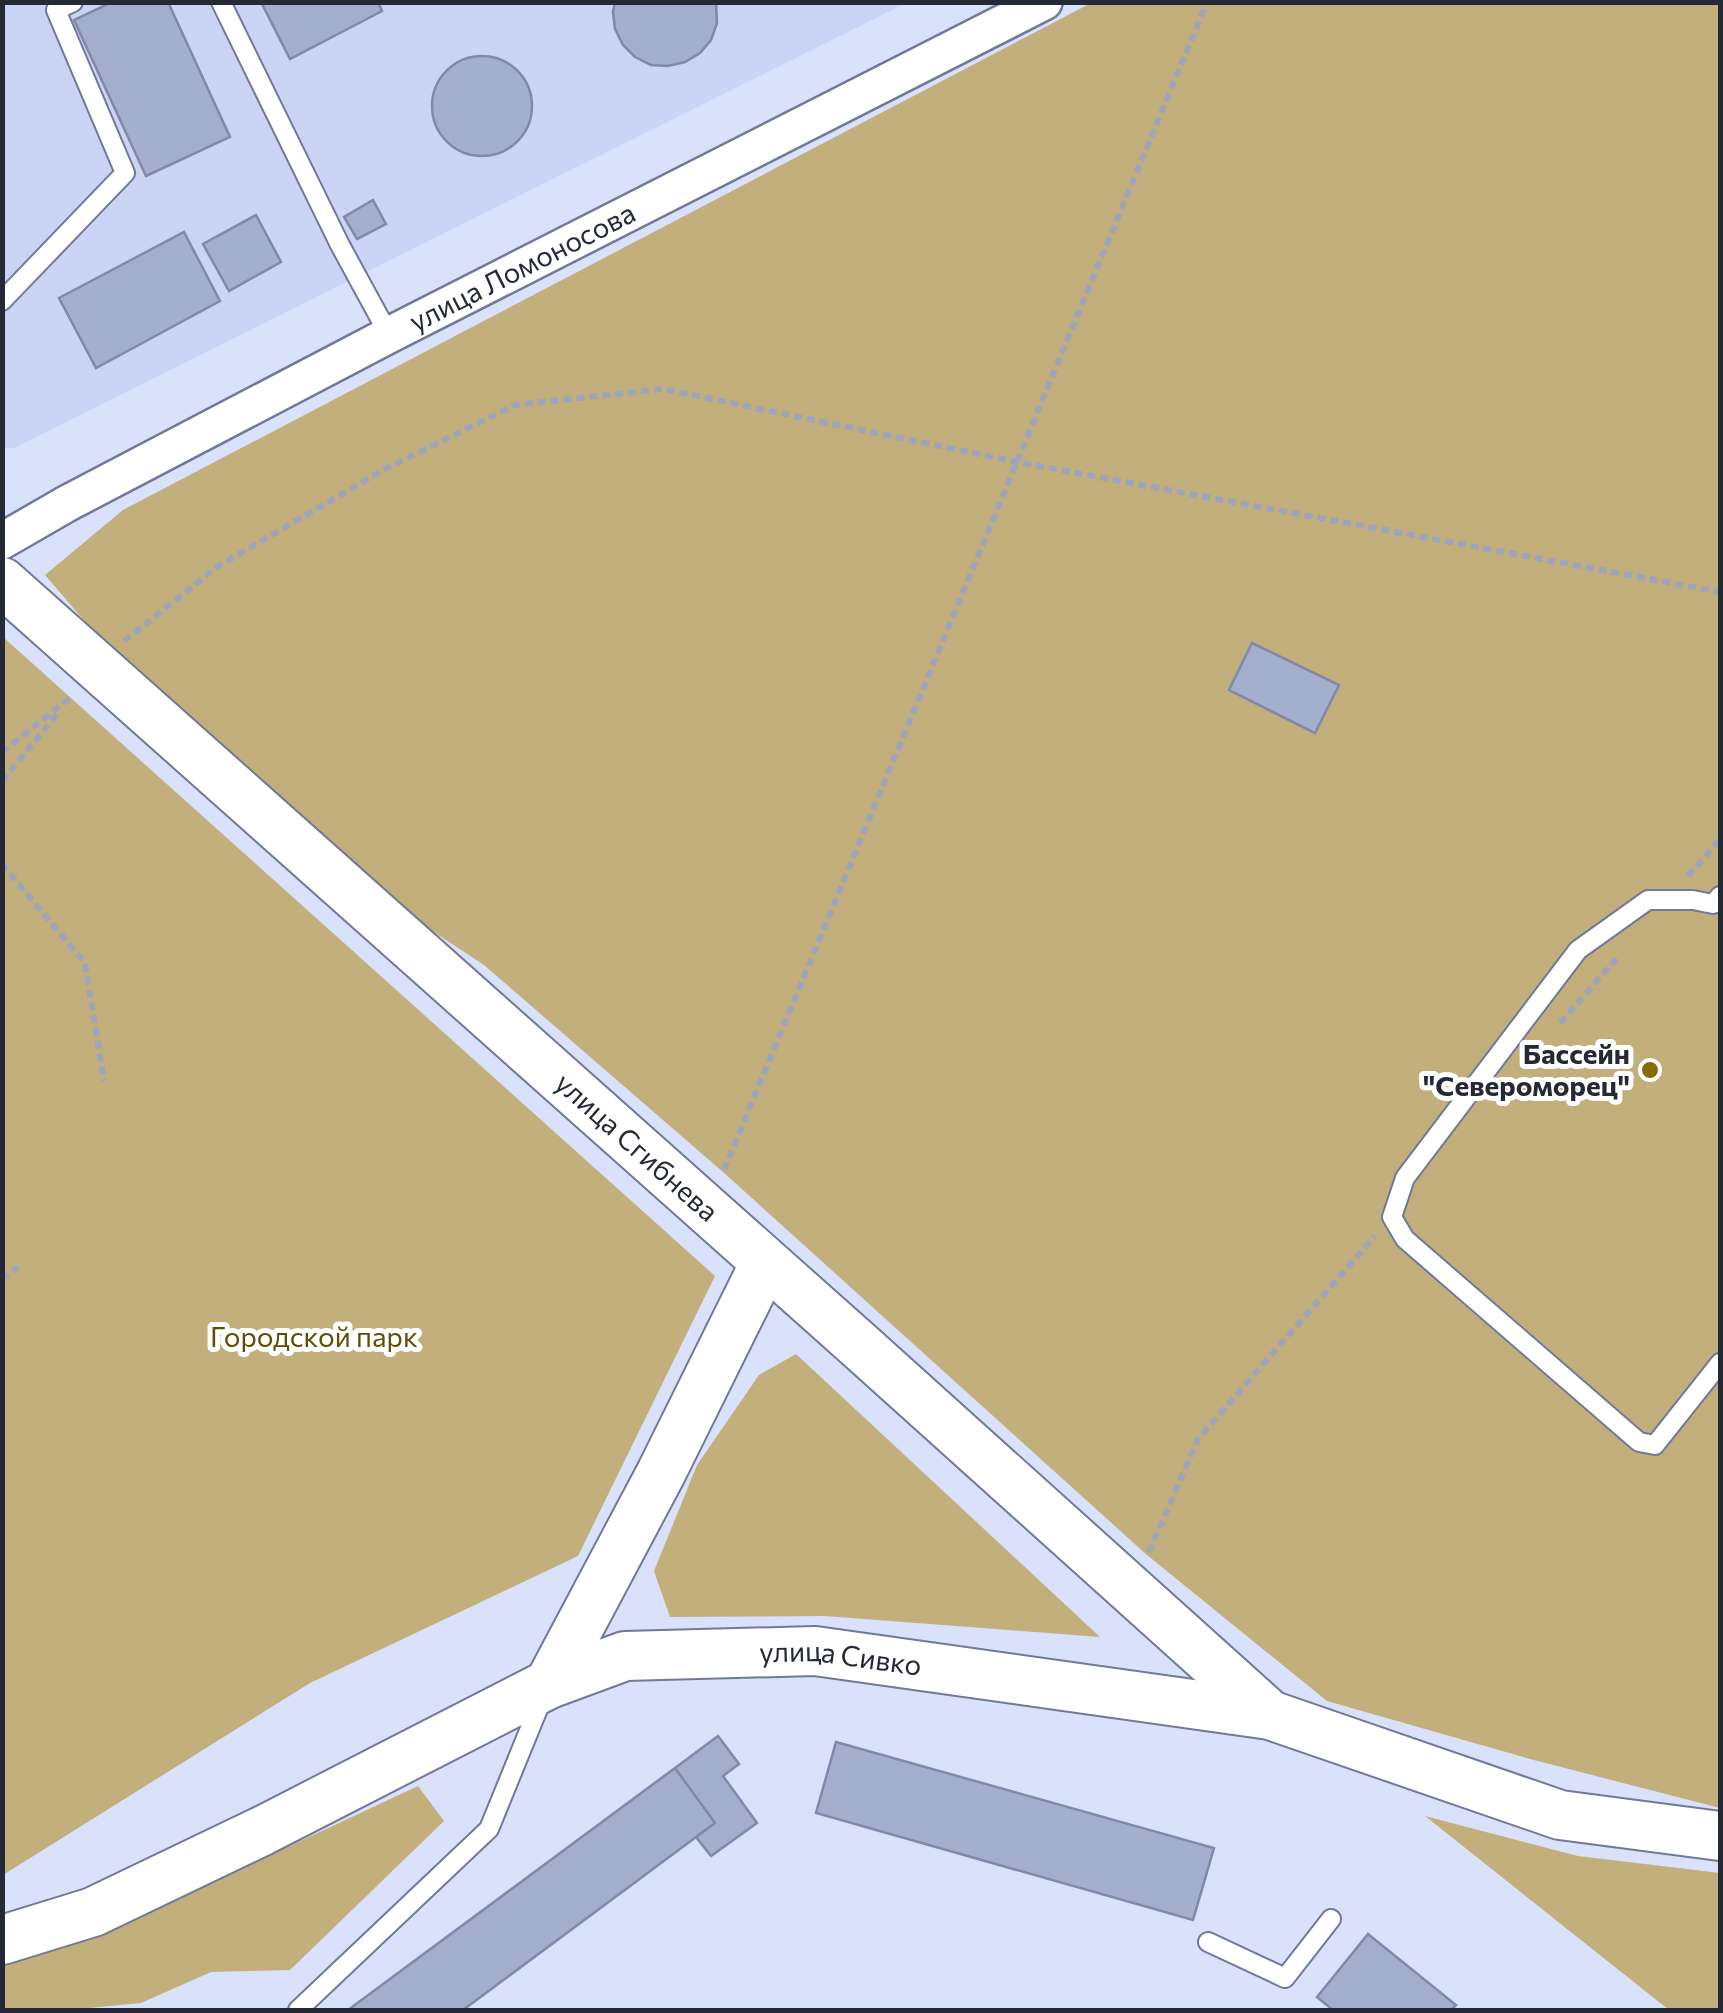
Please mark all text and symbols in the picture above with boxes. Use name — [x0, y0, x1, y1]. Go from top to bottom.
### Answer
street label: улица Ломоносова — [403, 195, 641, 338]
place label: Бассейн "Североморец" — [1423, 1036, 1630, 1102]
marker: Бассейн "Североморец" — [1639, 1059, 1661, 1081]
street label: улица Сгибнева — [549, 1065, 726, 1228]
park label: Городской парк — [210, 1319, 418, 1353]
street label: улица Сивко — [759, 1633, 924, 1682]

